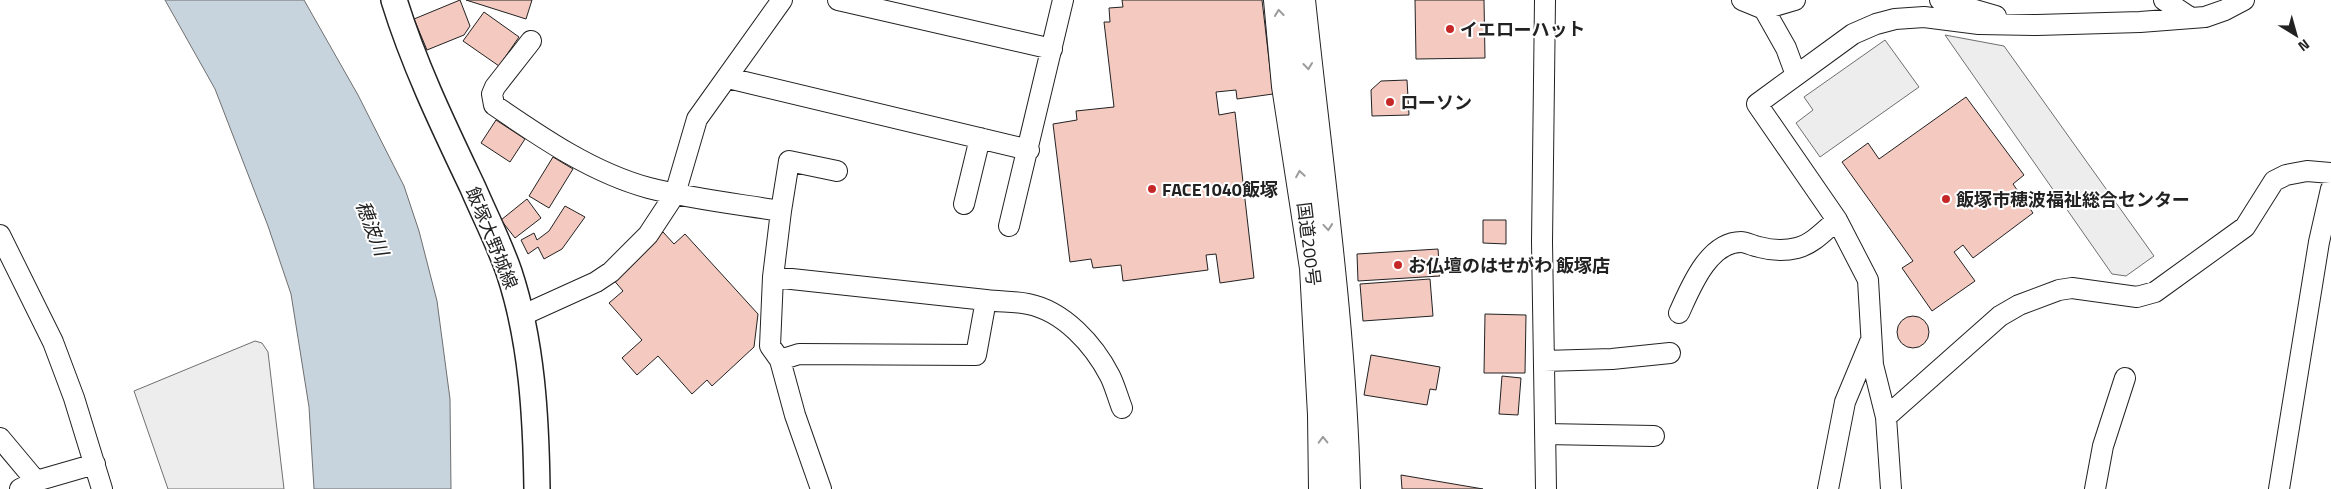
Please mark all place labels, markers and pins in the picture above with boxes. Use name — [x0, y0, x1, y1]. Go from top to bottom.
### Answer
place label: イエローハット — [1460, 16, 1585, 43]
marker: イエローハット — [1444, 23, 1456, 35]
place label: ローソン — [1400, 89, 1472, 116]
marker: ローソン — [1384, 96, 1396, 108]
place label: FACE1040飯塚 — [1162, 176, 1278, 203]
marker: FACE1040飯塚 — [1146, 183, 1158, 195]
place label: 飯塚市穂波福祉総合センター — [1956, 186, 2190, 213]
marker: 飯塚市穂波福祉総合センター — [1940, 193, 1952, 205]
place label: お仏壇のはせがわ 飯塚店 — [1408, 252, 1610, 279]
marker: お仏壇のはせがわ 飯塚店 — [1392, 259, 1404, 271]

